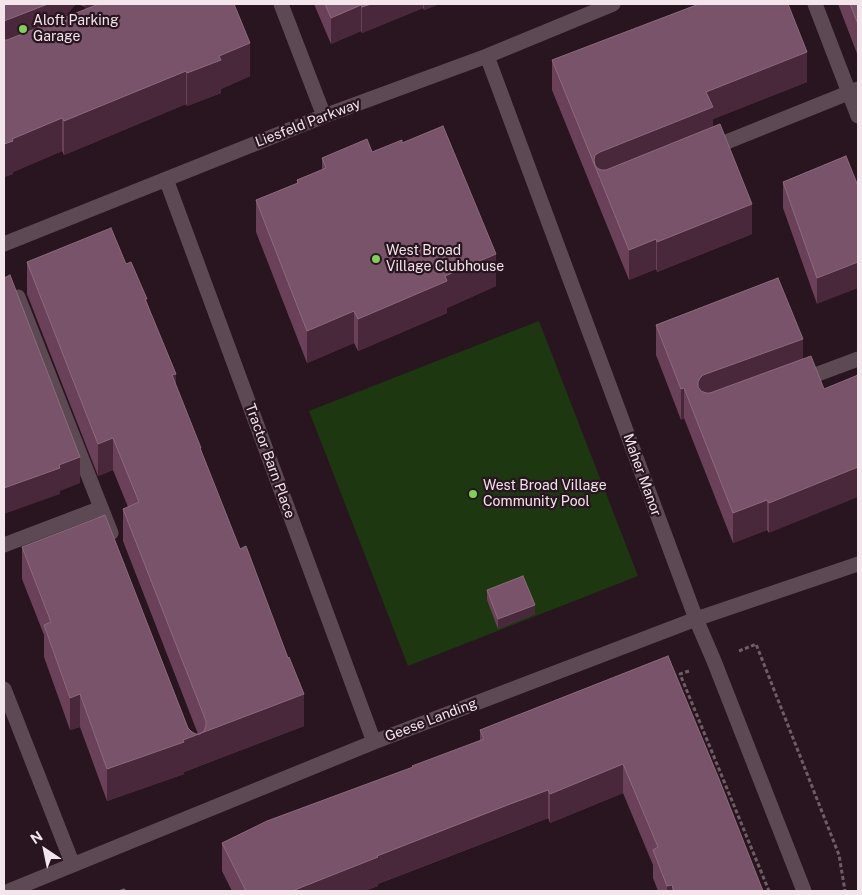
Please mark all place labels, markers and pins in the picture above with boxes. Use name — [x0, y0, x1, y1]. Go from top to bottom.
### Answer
place label: Aloft Parking Garage — [33, 13, 119, 46]
marker: Aloft Parking Garage — [17, 23, 29, 35]
place label: West Broad Village Clubhouse — [386, 243, 504, 276]
marker: West Broad Village Clubhouse — [370, 253, 382, 265]
place label: West Broad Village Community Pool — [483, 478, 607, 511]
marker: West Broad Village Community Pool — [467, 488, 479, 500]

